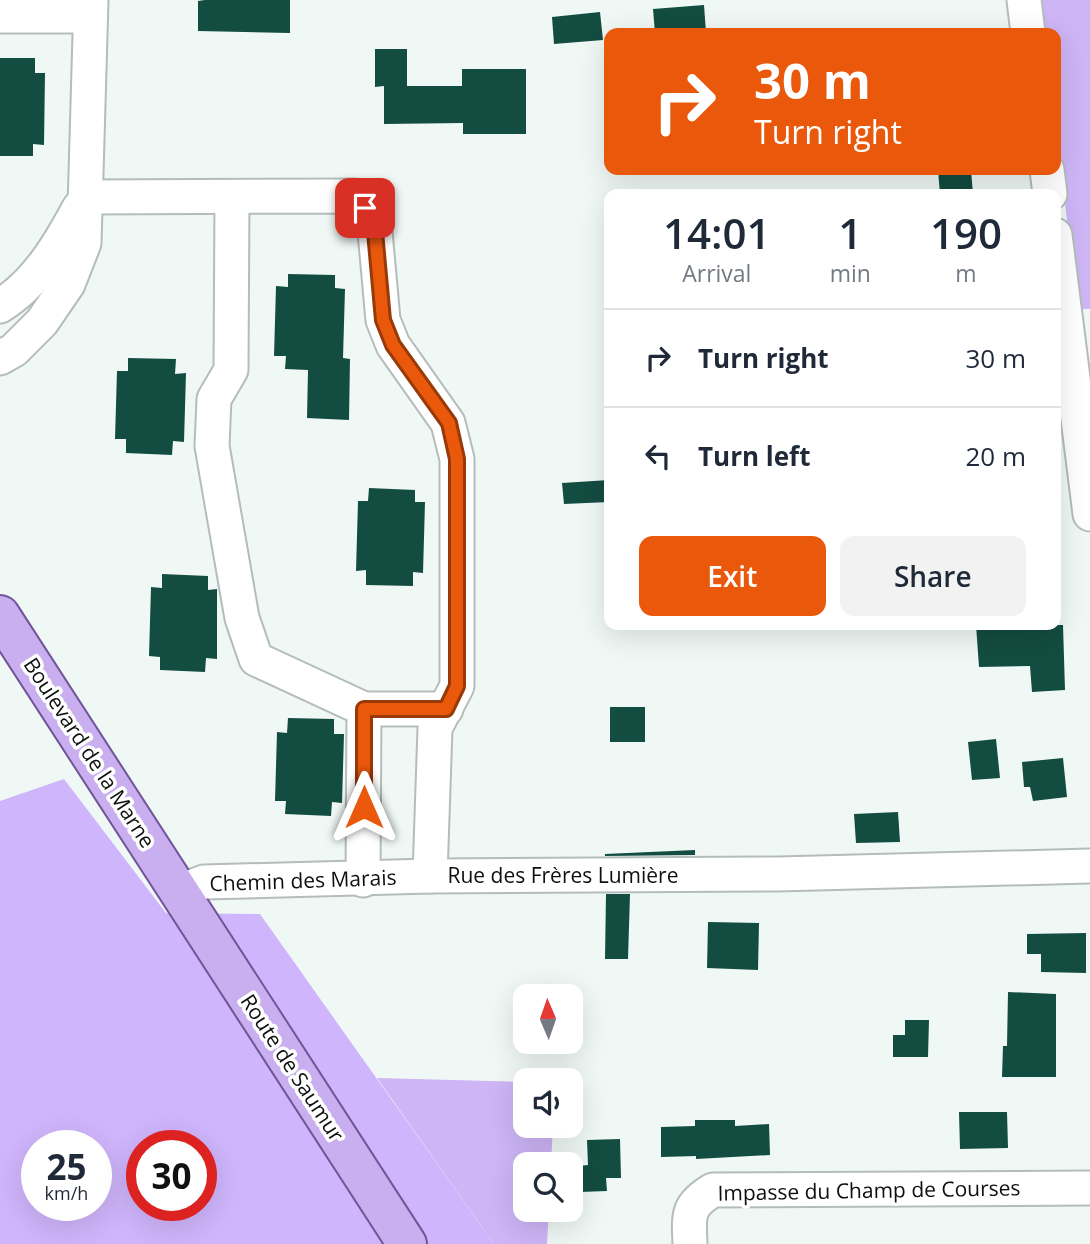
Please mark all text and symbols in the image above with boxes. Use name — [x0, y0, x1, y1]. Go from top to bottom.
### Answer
text: 30 m — [754, 47, 871, 113]
icon: right — [639, 56, 730, 147]
text: Turn right — [754, 110, 902, 153]
pin — [335, 178, 395, 238]
icon: arrive — [346, 189, 384, 227]
text: 14:01 — [663, 204, 771, 261]
text: 1 — [838, 204, 862, 261]
text: 190 — [930, 204, 1002, 261]
text: Arrival — [682, 257, 751, 289]
text: min — [830, 257, 871, 289]
text: m — [955, 257, 977, 289]
icon: right — [639, 339, 677, 377]
text: Turn right — [698, 340, 829, 376]
text: 30 m — [965, 340, 1026, 376]
icon: left — [639, 437, 677, 475]
text: Turn left — [698, 438, 810, 474]
text: 20 m — [965, 438, 1026, 474]
button: Exit — [639, 536, 826, 616]
button: Share — [840, 536, 1026, 616]
street label: Boulevard de la Marne — [18, 652, 162, 853]
position arrow — [327, 770, 401, 844]
street label: Rue des Frères Lumière — [448, 861, 679, 889]
street label: Chemin des Marais — [209, 863, 397, 897]
north arrow — [513, 984, 583, 1054]
map controls — [513, 984, 583, 1222]
street label: Route de Saumur — [235, 988, 351, 1147]
button: sound — [513, 1068, 583, 1138]
speed limit sign: 30 — [126, 1130, 217, 1221]
text: 25 — [46, 1143, 87, 1190]
button: search — [513, 1152, 583, 1222]
street label: Impasse du Champ de Courses — [717, 1173, 1021, 1207]
text: km/h — [45, 1181, 88, 1205]

